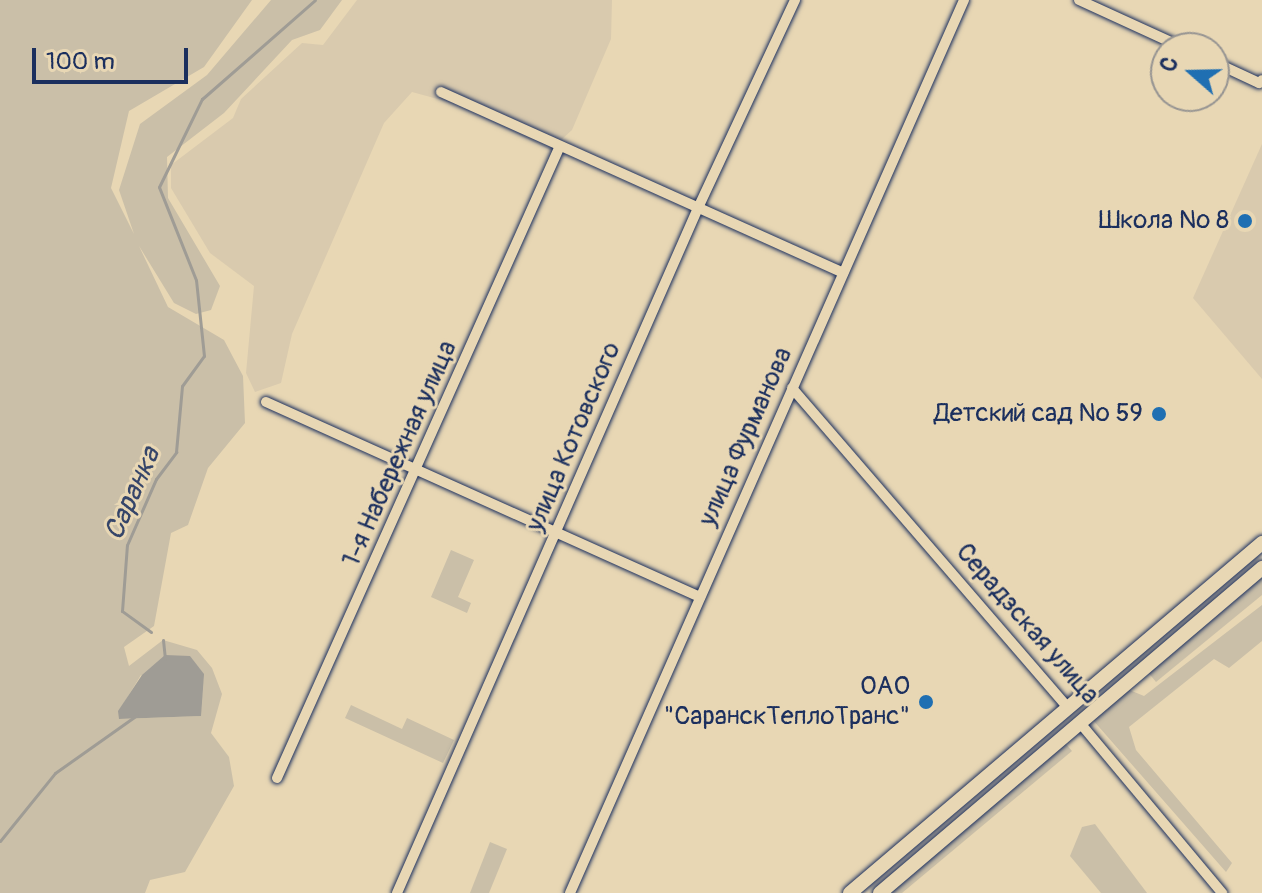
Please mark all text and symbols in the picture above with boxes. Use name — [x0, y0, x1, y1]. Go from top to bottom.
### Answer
scale bar — [36, 32, 192, 82]
north arrow — [1150, 32, 1230, 112]
text: 100 m — [46, 47, 115, 76]
text: С — [1154, 53, 1185, 76]
place label: Школа № 8 — [1099, 205, 1229, 237]
marker: Школа № 8 — [1236, 212, 1254, 230]
street label: 1-я Набережная улица — [336, 336, 464, 572]
street label: улица Котовского — [520, 338, 628, 536]
street label: улица Фурманова — [693, 343, 799, 531]
place label: Детский сад № 59 — [934, 398, 1143, 430]
marker: Детский сад № 59 — [1150, 405, 1168, 423]
water label: Саранка — [98, 442, 168, 546]
street label: Серадзская улица — [949, 537, 1105, 711]
place label: ОАО "СаранскТеплоТранс" — [664, 671, 910, 732]
marker: ОАО "СаранскТеплоТранс" — [917, 693, 935, 711]

